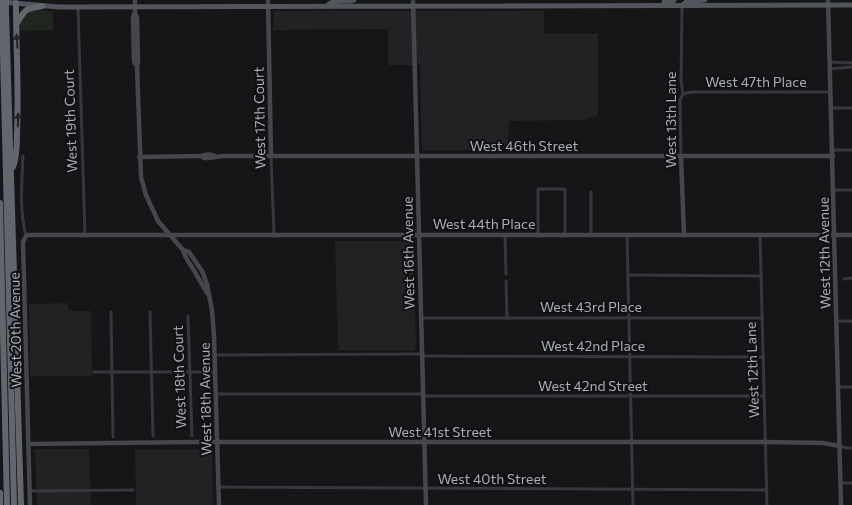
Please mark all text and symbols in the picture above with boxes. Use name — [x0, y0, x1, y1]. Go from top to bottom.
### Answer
one-way arrow — [12, 32, 20, 48]
street label: West 17th Court — [250, 66, 268, 169]
street label: West 19th Court — [60, 69, 80, 173]
street label: West 13th Lane — [662, 72, 679, 168]
street label: West 47th Place — [705, 73, 807, 90]
one-way arrow — [14, 112, 22, 128]
street label: West 46th Street — [470, 137, 578, 154]
street label: West 16th Avenue — [399, 196, 417, 310]
street label: West 12th Avenue — [815, 197, 833, 309]
street label: West 44th Place — [433, 215, 535, 232]
street label: West 20th Avenue — [5, 272, 25, 388]
street label: West 43rd Place — [540, 298, 642, 315]
street label: West 12th Lane — [742, 322, 762, 418]
street label: West 18th Court — [169, 325, 189, 429]
street label: West 42nd Place — [541, 337, 645, 354]
street label: West 18th Avenue — [196, 342, 214, 456]
street label: West 42nd Street — [538, 377, 648, 394]
street label: West 41st Street — [388, 423, 492, 440]
street label: West 40th Street — [438, 470, 547, 487]

